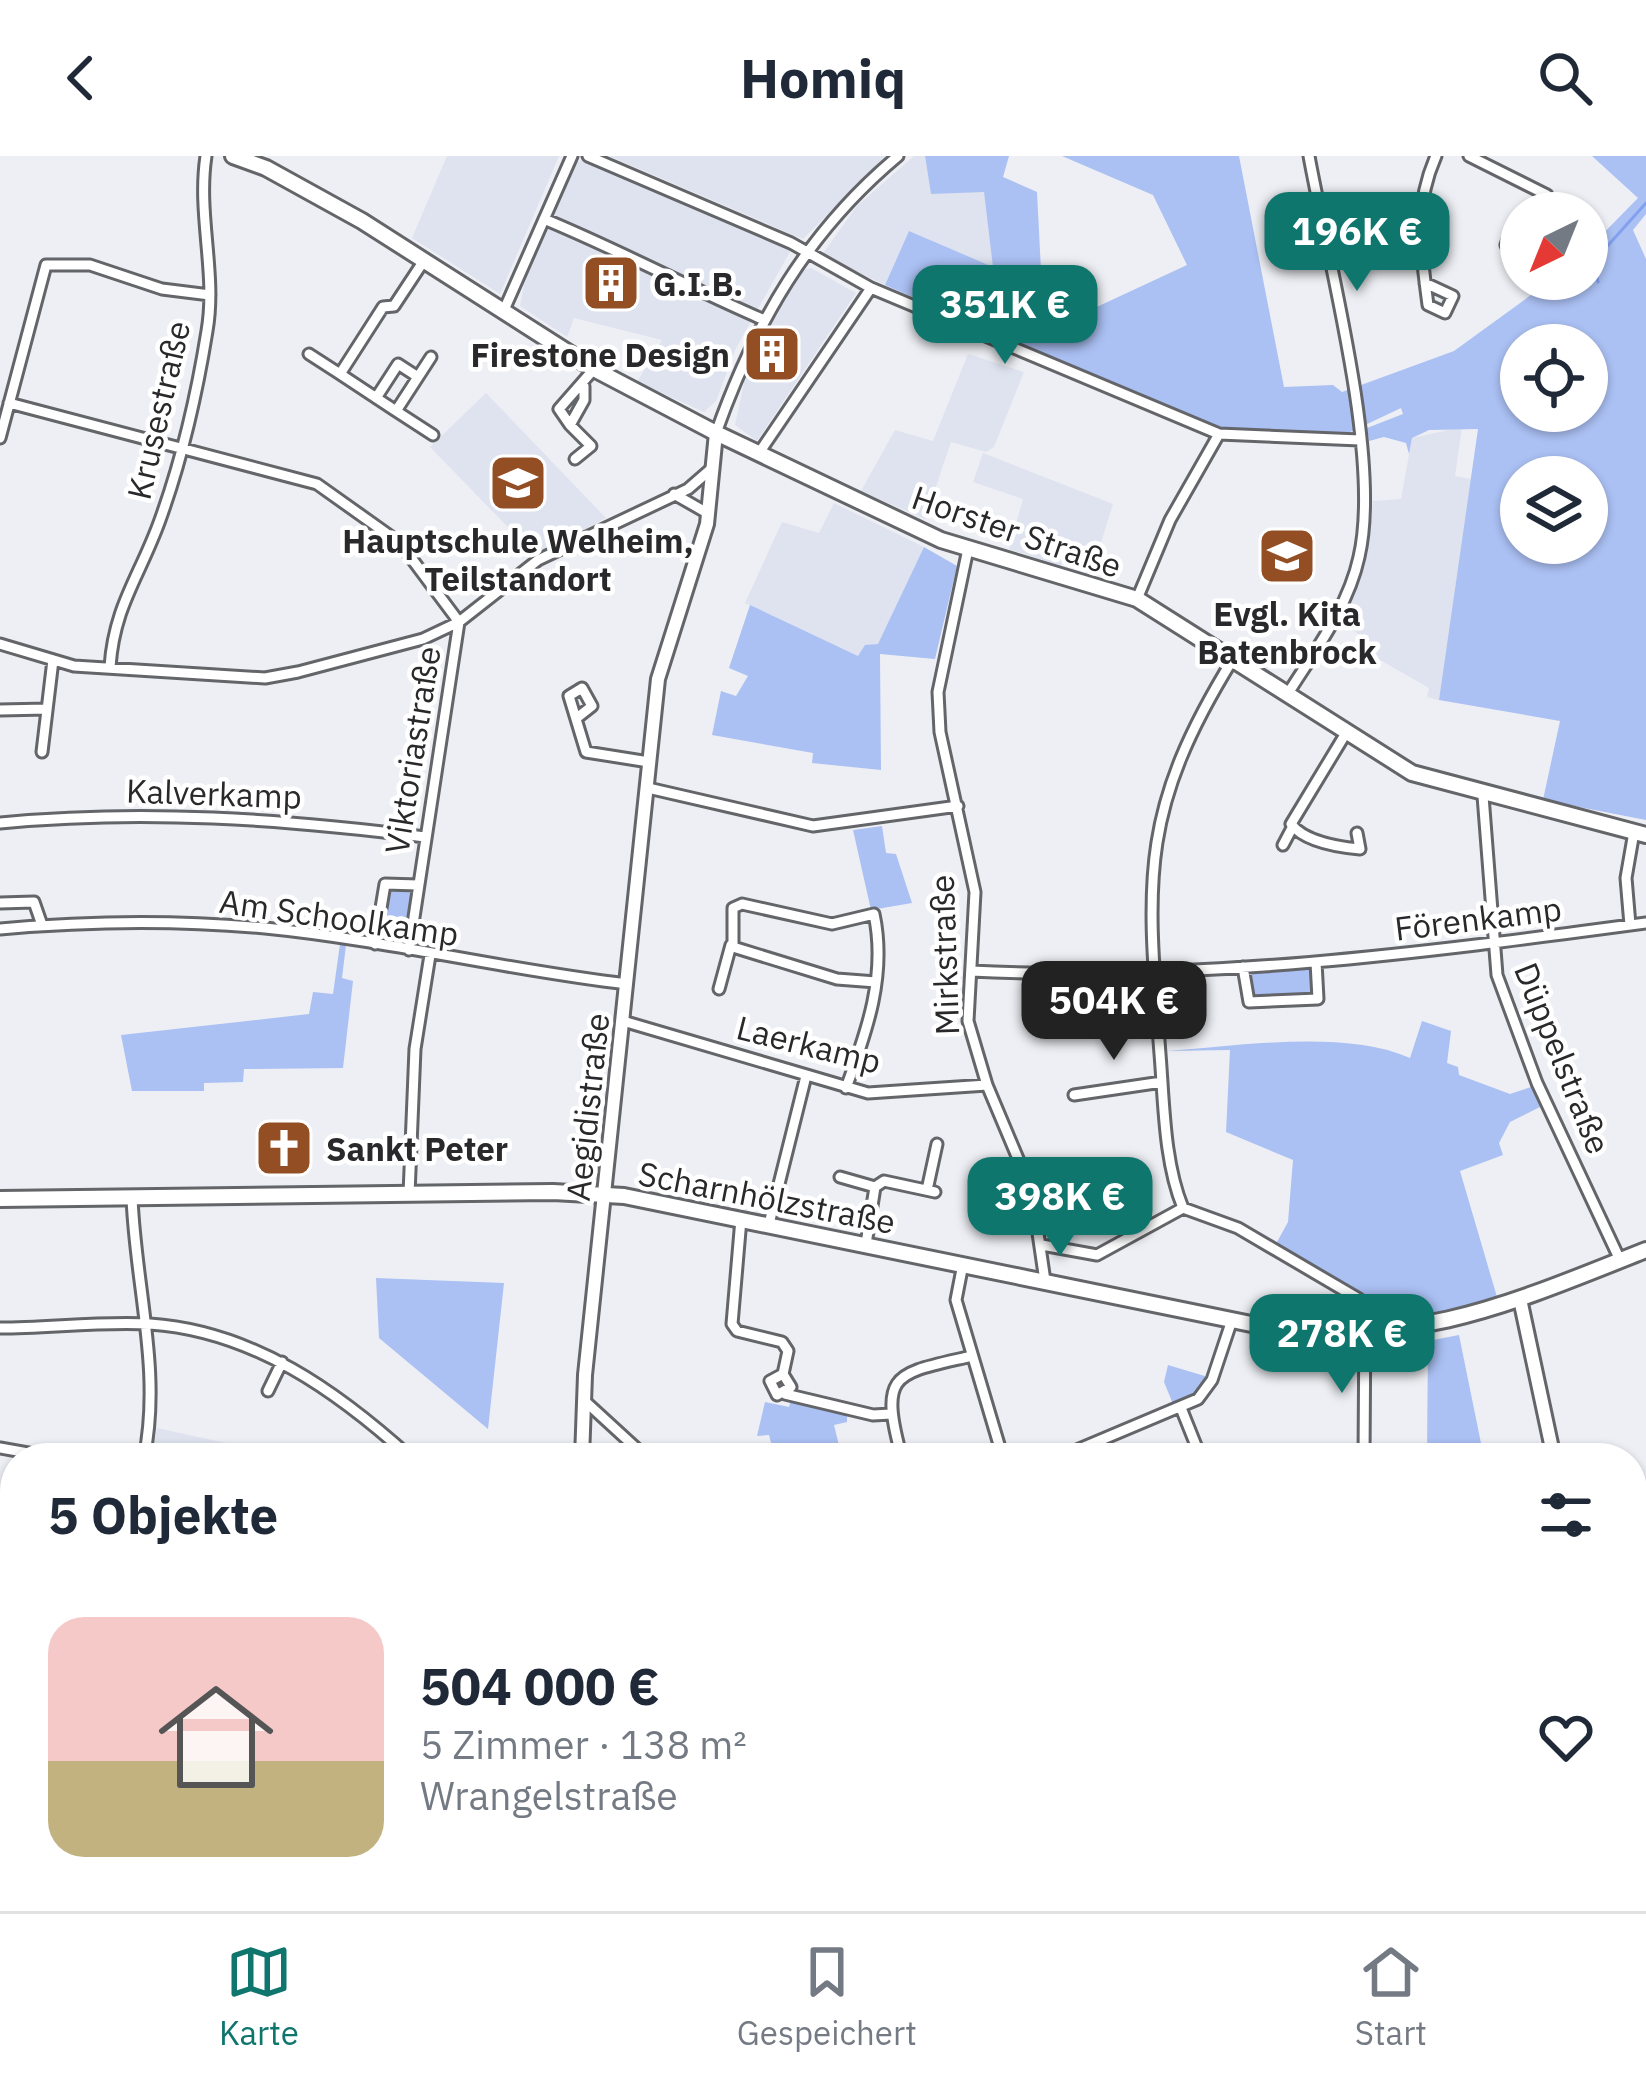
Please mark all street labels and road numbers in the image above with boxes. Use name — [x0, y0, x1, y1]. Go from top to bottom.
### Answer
street label: Krusestraße — [117, 317, 199, 503]
street label: Horster Straße — [907, 475, 1127, 587]
street label: Viktoriastraße — [374, 643, 450, 857]
street label: Kalverkamp — [125, 768, 303, 818]
street label: Mirkstraße — [920, 874, 968, 1036]
street label: Am Schoolkamp — [217, 879, 461, 955]
street label: Förenkamp — [1392, 886, 1564, 950]
street label: Düppelstraße — [1505, 956, 1621, 1160]
street label: Laerkamp — [732, 1005, 886, 1083]
street label: Aegidistraße — [556, 1011, 618, 1203]
street label: Scharnhölzstraße — [635, 1151, 899, 1243]

